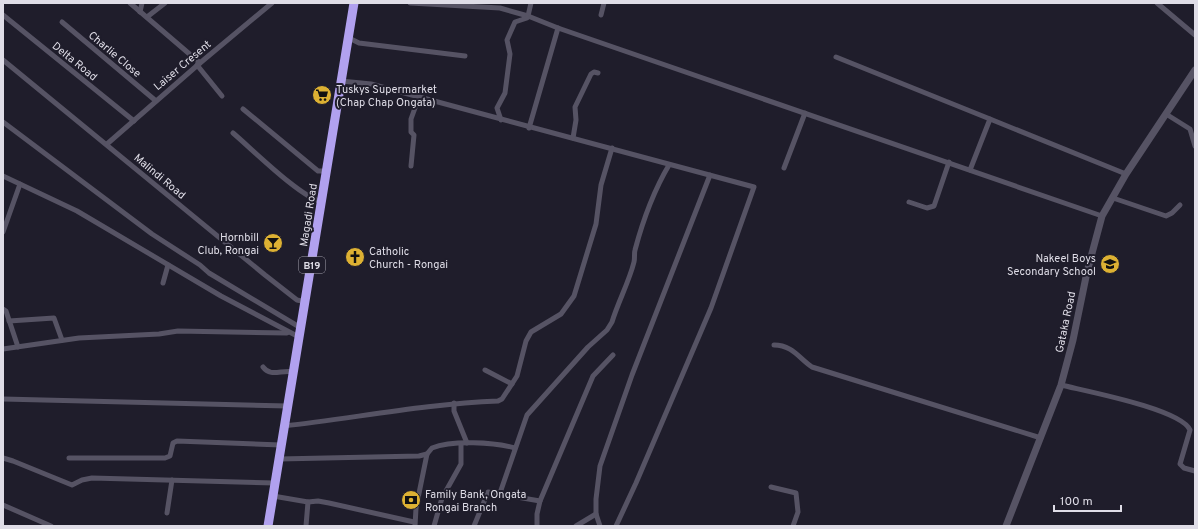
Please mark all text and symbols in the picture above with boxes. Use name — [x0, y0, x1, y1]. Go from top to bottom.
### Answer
street label: Charlie Close — [85, 29, 144, 81]
street label: Laiser Cresent — [151, 38, 214, 94]
street label: Delta Road — [49, 39, 100, 84]
place label: Tuskys Supermarket (Chap Chap Ongata) — [336, 83, 437, 110]
supermarket icon: Tuskys Supermarket (Chap Chap Ongata) — [311, 84, 333, 106]
street label: Malindi Road — [131, 151, 188, 202]
street label: Magadi Road — [297, 183, 321, 248]
place label: Hornbill Club, Rongai — [197, 231, 259, 258]
bar icon: Hornbill Club, Rongai — [262, 232, 284, 254]
place label: Catholic Church - Rongai — [369, 245, 448, 272]
church icon: Catholic Church - Rongai — [344, 246, 366, 268]
place label: Nakeel Boys Secondary School — [1007, 252, 1096, 279]
school or university icon: Nakeel Boys Secondary School — [1099, 253, 1121, 275]
road number: B19 — [299, 257, 325, 273]
street label: Gataka Road — [1053, 290, 1079, 354]
scale bar — [1054, 487, 1121, 513]
place label: Family Bank, Ongata Rongai Branch — [425, 488, 527, 515]
bank icon: Family Bank, Ongata Rongai Branch — [400, 489, 422, 511]
text: 100 m — [1060, 494, 1093, 510]

